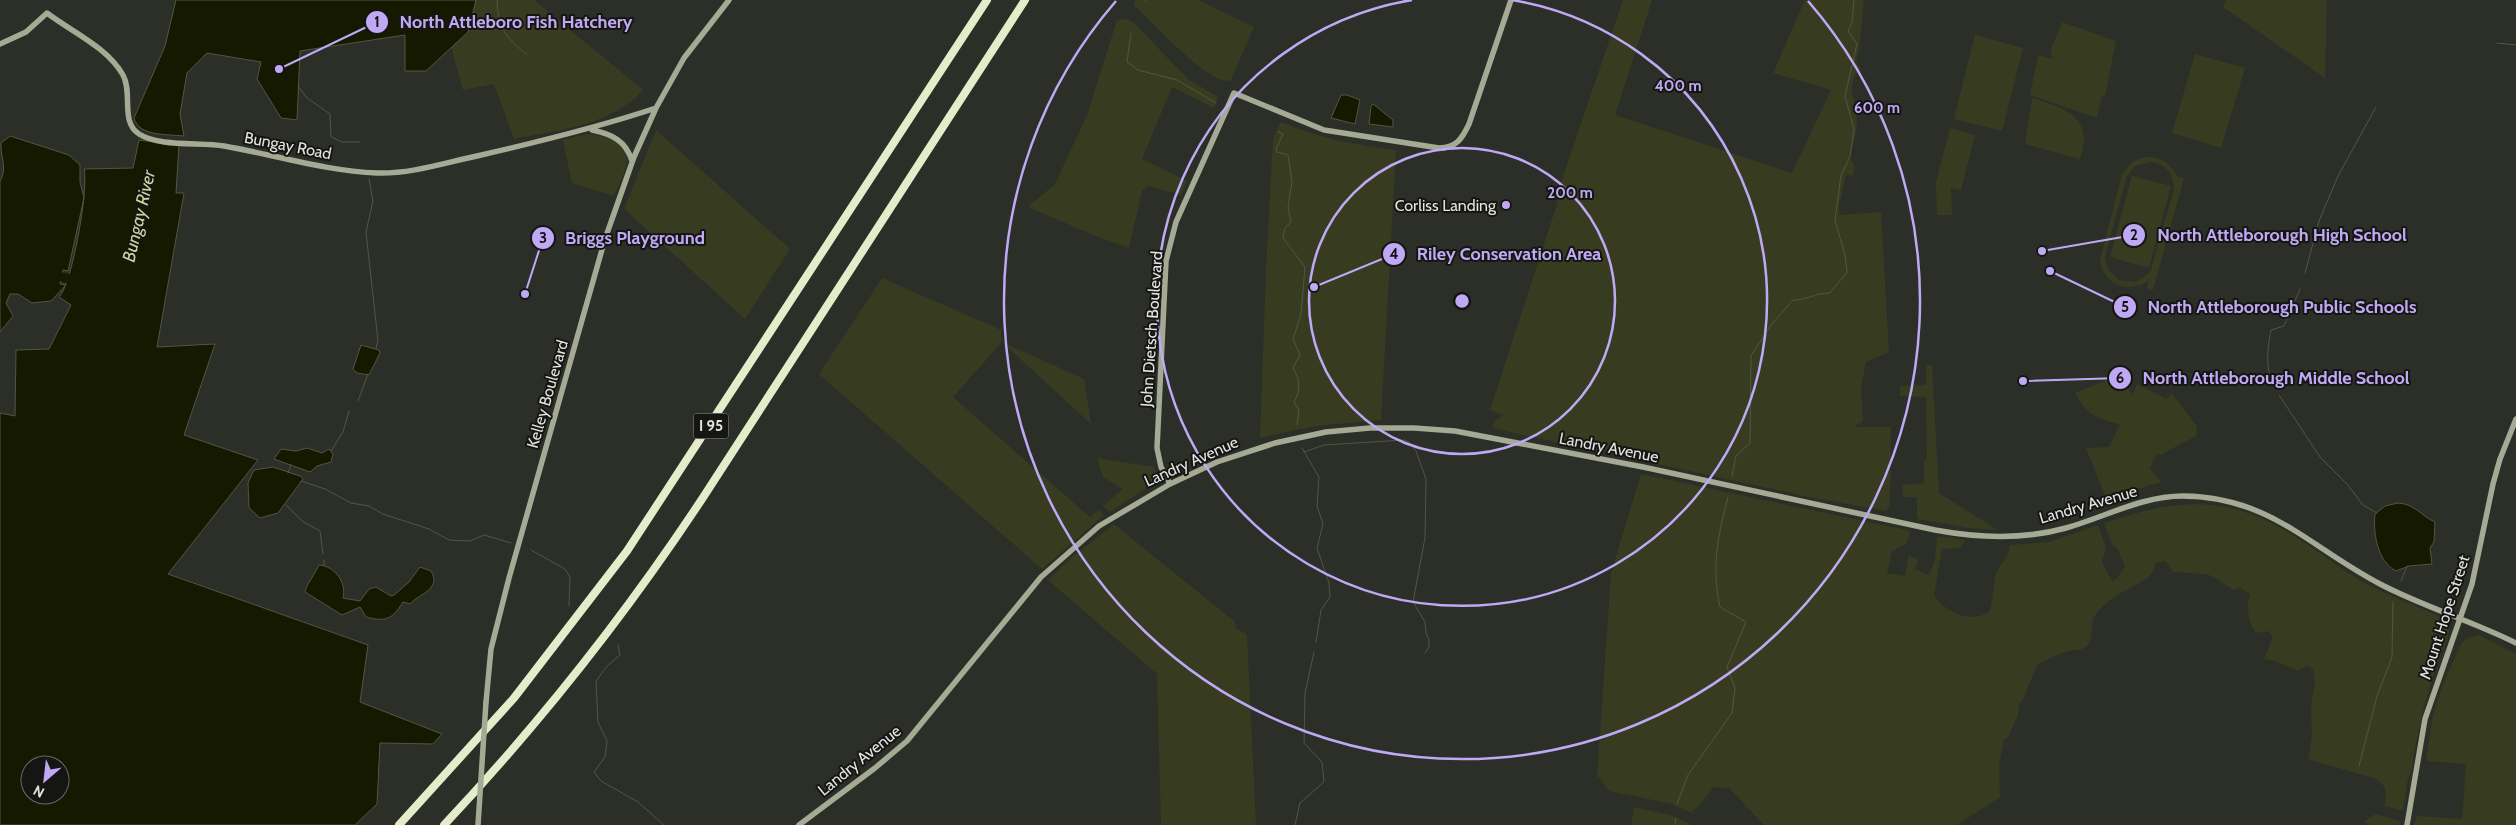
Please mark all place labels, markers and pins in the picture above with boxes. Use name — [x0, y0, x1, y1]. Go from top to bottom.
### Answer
callout: North Attleboro Fish Hatchery — [364, 5, 642, 38]
place label: Corliss Landing — [1395, 196, 1497, 215]
marker: Corliss Landing — [1500, 199, 1512, 211]
callout: North Attleborough High School — [2122, 218, 2416, 251]
callout: Briggs Playground — [530, 221, 715, 254]
callout: Riley Conservation Area — [1381, 238, 1611, 271]
callout: North Attleborough Public Schools — [2112, 290, 2426, 323]
centre of rings — [1453, 292, 1471, 310]
callout: North Attleborough Middle School — [2108, 361, 2419, 394]

